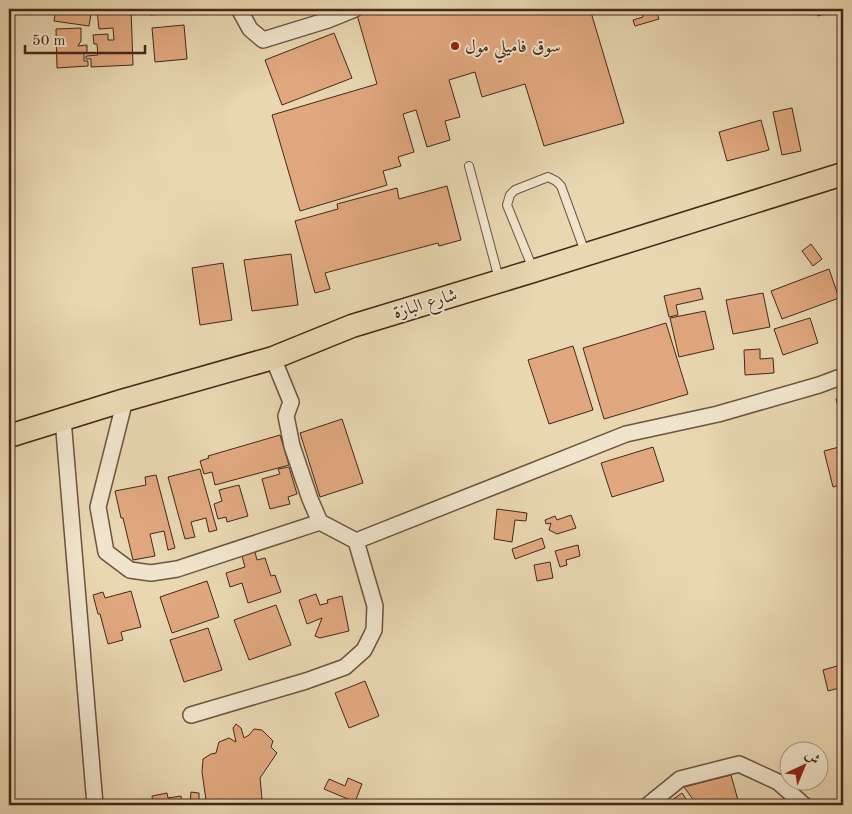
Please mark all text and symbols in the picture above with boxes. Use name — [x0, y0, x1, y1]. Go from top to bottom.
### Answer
scale bar — [25, 22, 145, 54]
text: 50 m — [32, 34, 66, 49]
place label: سوق فاميلي مول — [465, 38, 561, 63]
marker: سوق فاميلي مول — [449, 40, 461, 52]
street label: شارع البازة — [391, 286, 461, 327]
north arrow — [780, 742, 830, 792]
text: ش — [802, 748, 822, 767]

